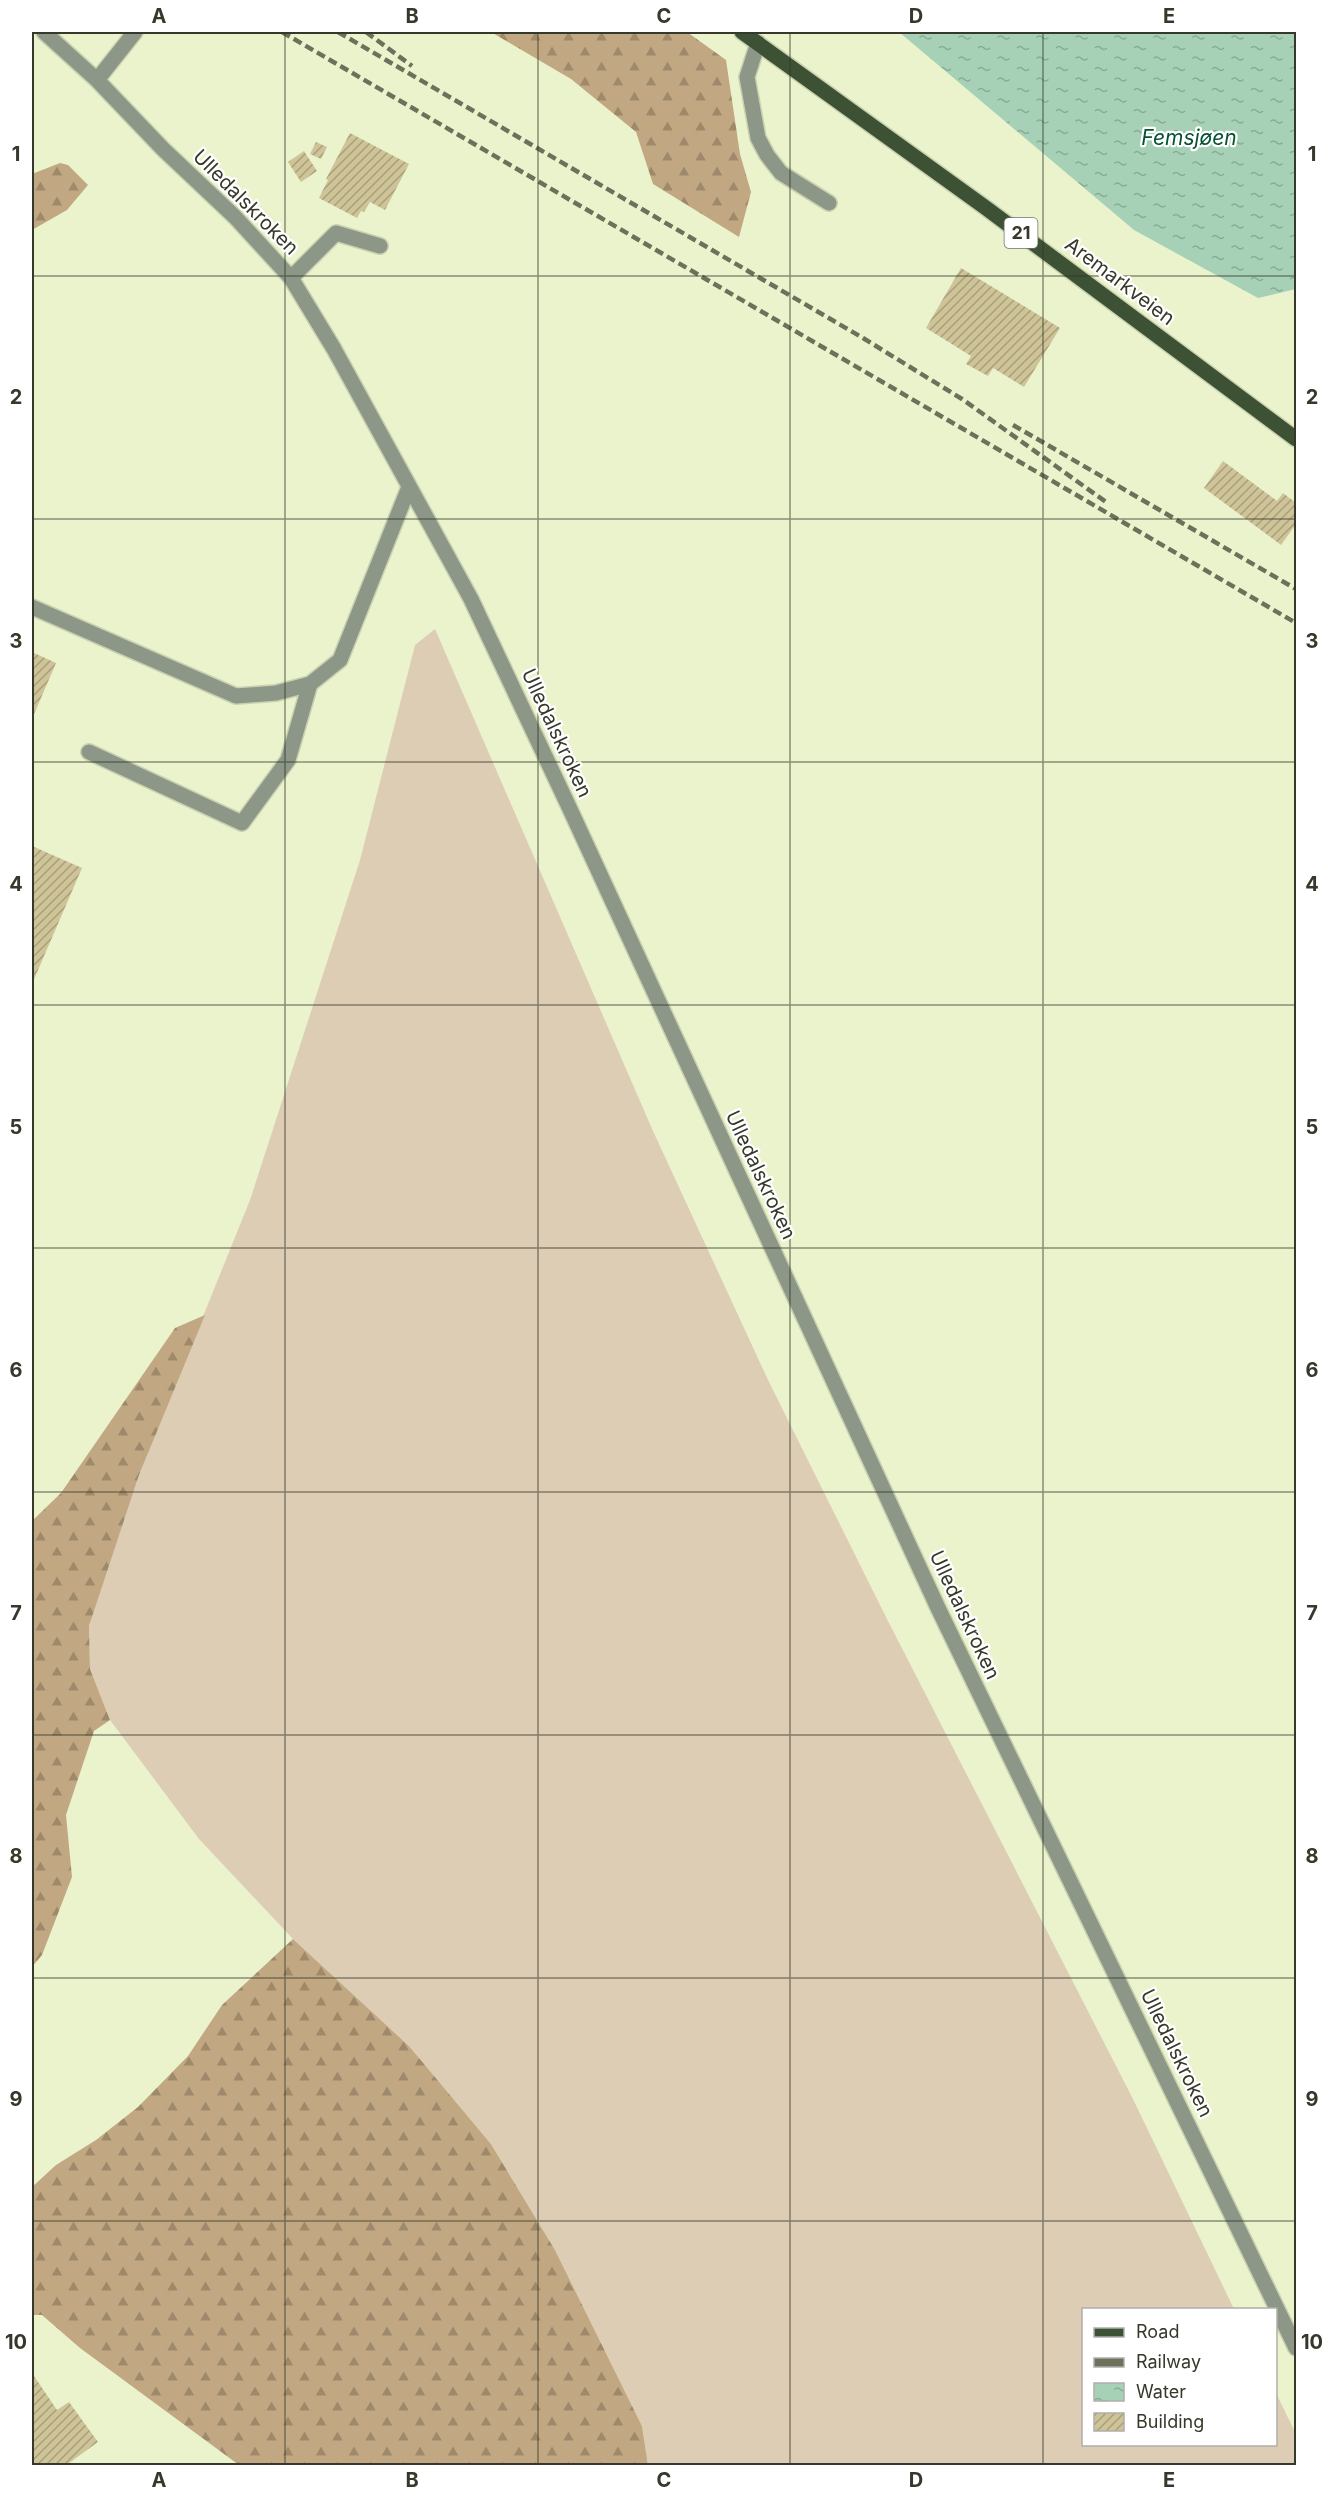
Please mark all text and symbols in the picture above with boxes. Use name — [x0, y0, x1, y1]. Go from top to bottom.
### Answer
text: A — [152, 4, 167, 28]
text: B — [405, 4, 419, 28]
text: C — [657, 4, 671, 28]
text: D — [909, 4, 923, 28]
text: E — [1163, 4, 1175, 28]
water label: Femsjøen — [1141, 125, 1237, 150]
text: 1 — [12, 142, 20, 166]
text: 1 — [1308, 142, 1316, 166]
street label: Ulledalskroken — [188, 144, 304, 260]
road number: 21 — [1004, 218, 1038, 248]
street label: Aremarkveien — [1060, 232, 1180, 330]
text: 2 — [10, 385, 22, 409]
text: 2 — [1306, 385, 1318, 409]
text: 3 — [10, 629, 22, 653]
text: 3 — [1306, 629, 1318, 653]
street label: Ulledalskroken — [517, 665, 597, 801]
text: 4 — [9, 872, 23, 896]
text: 4 — [1305, 872, 1319, 896]
street label: Ulledalskroken — [721, 1107, 801, 1243]
text: 5 — [10, 1115, 22, 1139]
text: 5 — [1306, 1115, 1318, 1139]
text: 6 — [10, 1358, 23, 1382]
text: 6 — [1306, 1358, 1319, 1382]
street label: Ulledalskroken — [925, 1547, 1005, 1683]
text: 7 — [10, 1601, 22, 1625]
text: 7 — [1306, 1601, 1318, 1625]
text: 8 — [9, 1844, 23, 1868]
text: 8 — [1305, 1844, 1319, 1868]
street label: Ulledalskroken — [1136, 1985, 1218, 2121]
text: 9 — [10, 2087, 23, 2111]
text: 9 — [1306, 2087, 1319, 2111]
legend — [1082, 2308, 1277, 2446]
text: Road — [1136, 2321, 1179, 2342]
text: 10 — [5, 2330, 27, 2354]
text: 10 — [1301, 2330, 1323, 2354]
text: Railway — [1136, 2351, 1201, 2372]
text: Water — [1136, 2381, 1186, 2402]
text: Building — [1136, 2411, 1204, 2432]
text: A — [152, 2468, 167, 2492]
text: B — [405, 2468, 419, 2492]
text: C — [657, 2468, 671, 2492]
text: D — [909, 2468, 923, 2492]
text: E — [1163, 2468, 1175, 2492]

